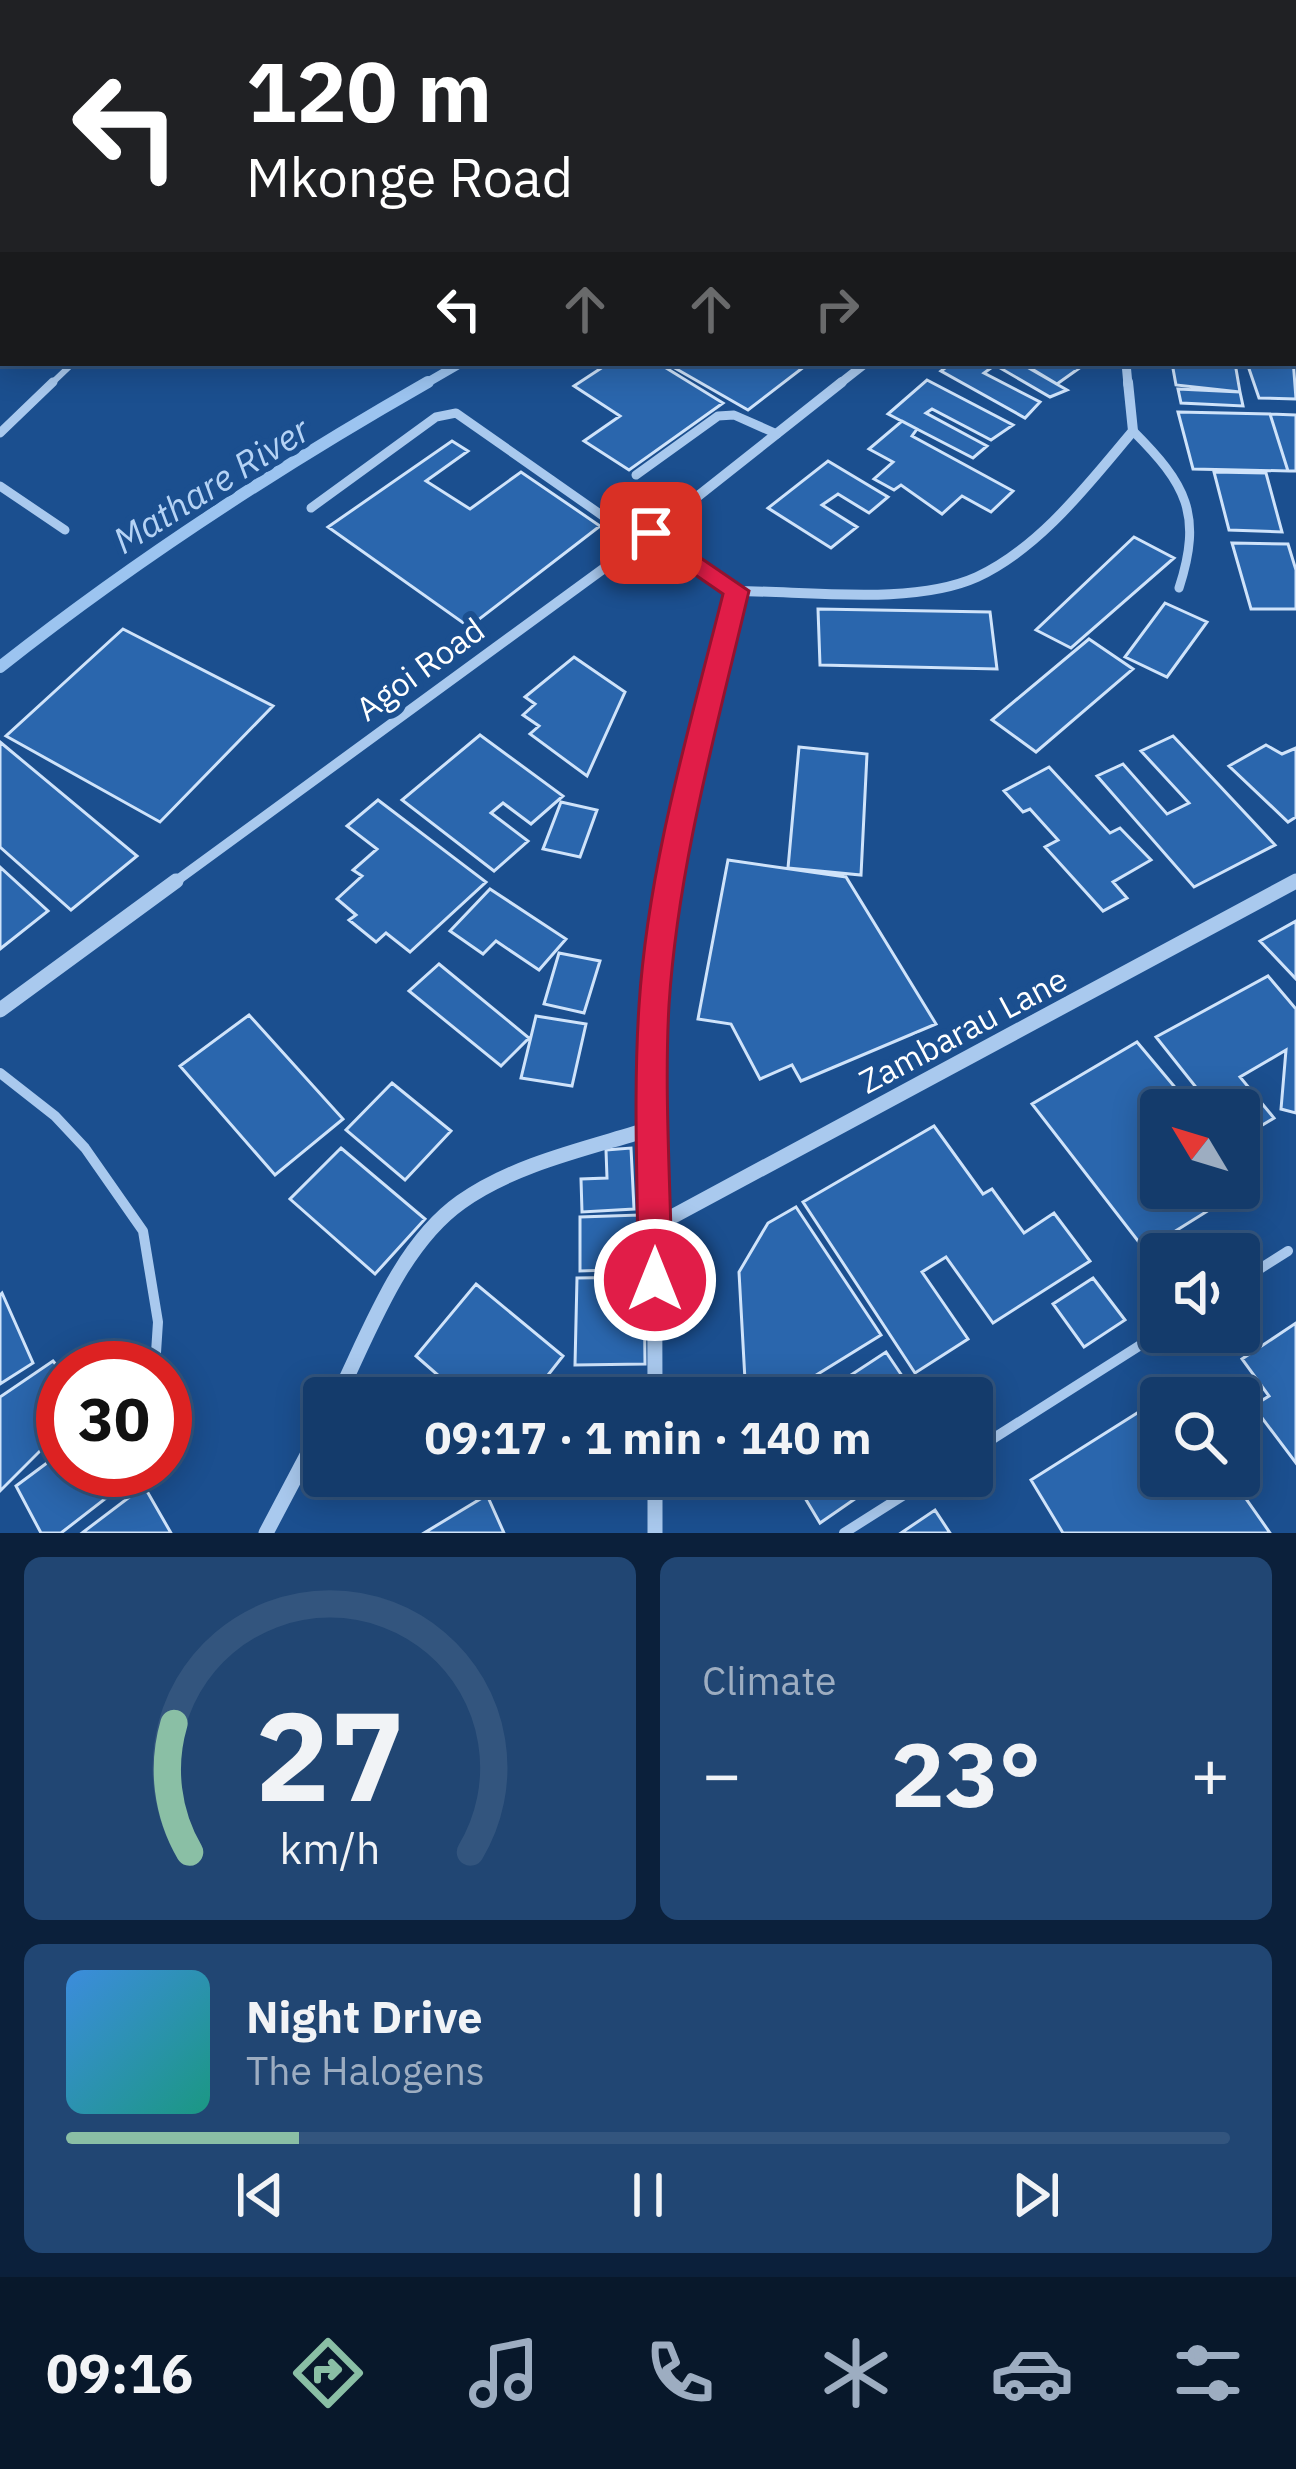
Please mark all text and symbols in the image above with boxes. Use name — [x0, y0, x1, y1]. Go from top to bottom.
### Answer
text: 120 m — [246, 36, 492, 145]
icon: left — [48, 48, 204, 204]
text: Mkonge Road — [246, 142, 573, 212]
icon: left — [426, 276, 492, 342]
icon: ahead — [552, 276, 618, 342]
icon: ahead — [678, 276, 744, 342]
icon: right — [804, 276, 870, 342]
water label: Mathare River — [104, 405, 318, 563]
pin — [600, 482, 702, 584]
icon: arrive — [618, 500, 684, 566]
street label: Agoi Road — [347, 607, 493, 730]
street label: Zambarau Lane — [851, 957, 1074, 1102]
north arrow — [1140, 1089, 1260, 1209]
map controls — [1140, 1089, 1260, 1497]
position arrow — [592, 1217, 718, 1343]
button: sound — [1140, 1233, 1260, 1353]
speed limit sign: 30 — [36, 1341, 192, 1497]
button: search — [1140, 1377, 1260, 1497]
text: 09:17 · 1 min · 140 m — [425, 1408, 871, 1466]
text: Climate — [702, 1655, 836, 1706]
text: 27 — [255, 1673, 405, 1835]
text: 23° — [891, 1715, 1041, 1832]
text: − — [702, 1730, 742, 1816]
text: + — [1190, 1730, 1230, 1816]
text: km/h — [280, 1819, 380, 1875]
text: Night Drive — [246, 1987, 483, 2045]
text: The Halogens — [246, 2045, 485, 2096]
icon: previous — [227, 2162, 293, 2228]
icon: pause — [615, 2162, 681, 2228]
icon: next — [1003, 2162, 1069, 2228]
icon: directions — [286, 2331, 370, 2415]
icon: music — [462, 2331, 546, 2415]
icon: phone — [638, 2331, 722, 2415]
icon: climate — [814, 2331, 898, 2415]
icon: car — [990, 2331, 1074, 2415]
icon: filters — [1166, 2331, 1250, 2415]
text: 09:16 — [46, 2338, 193, 2408]

